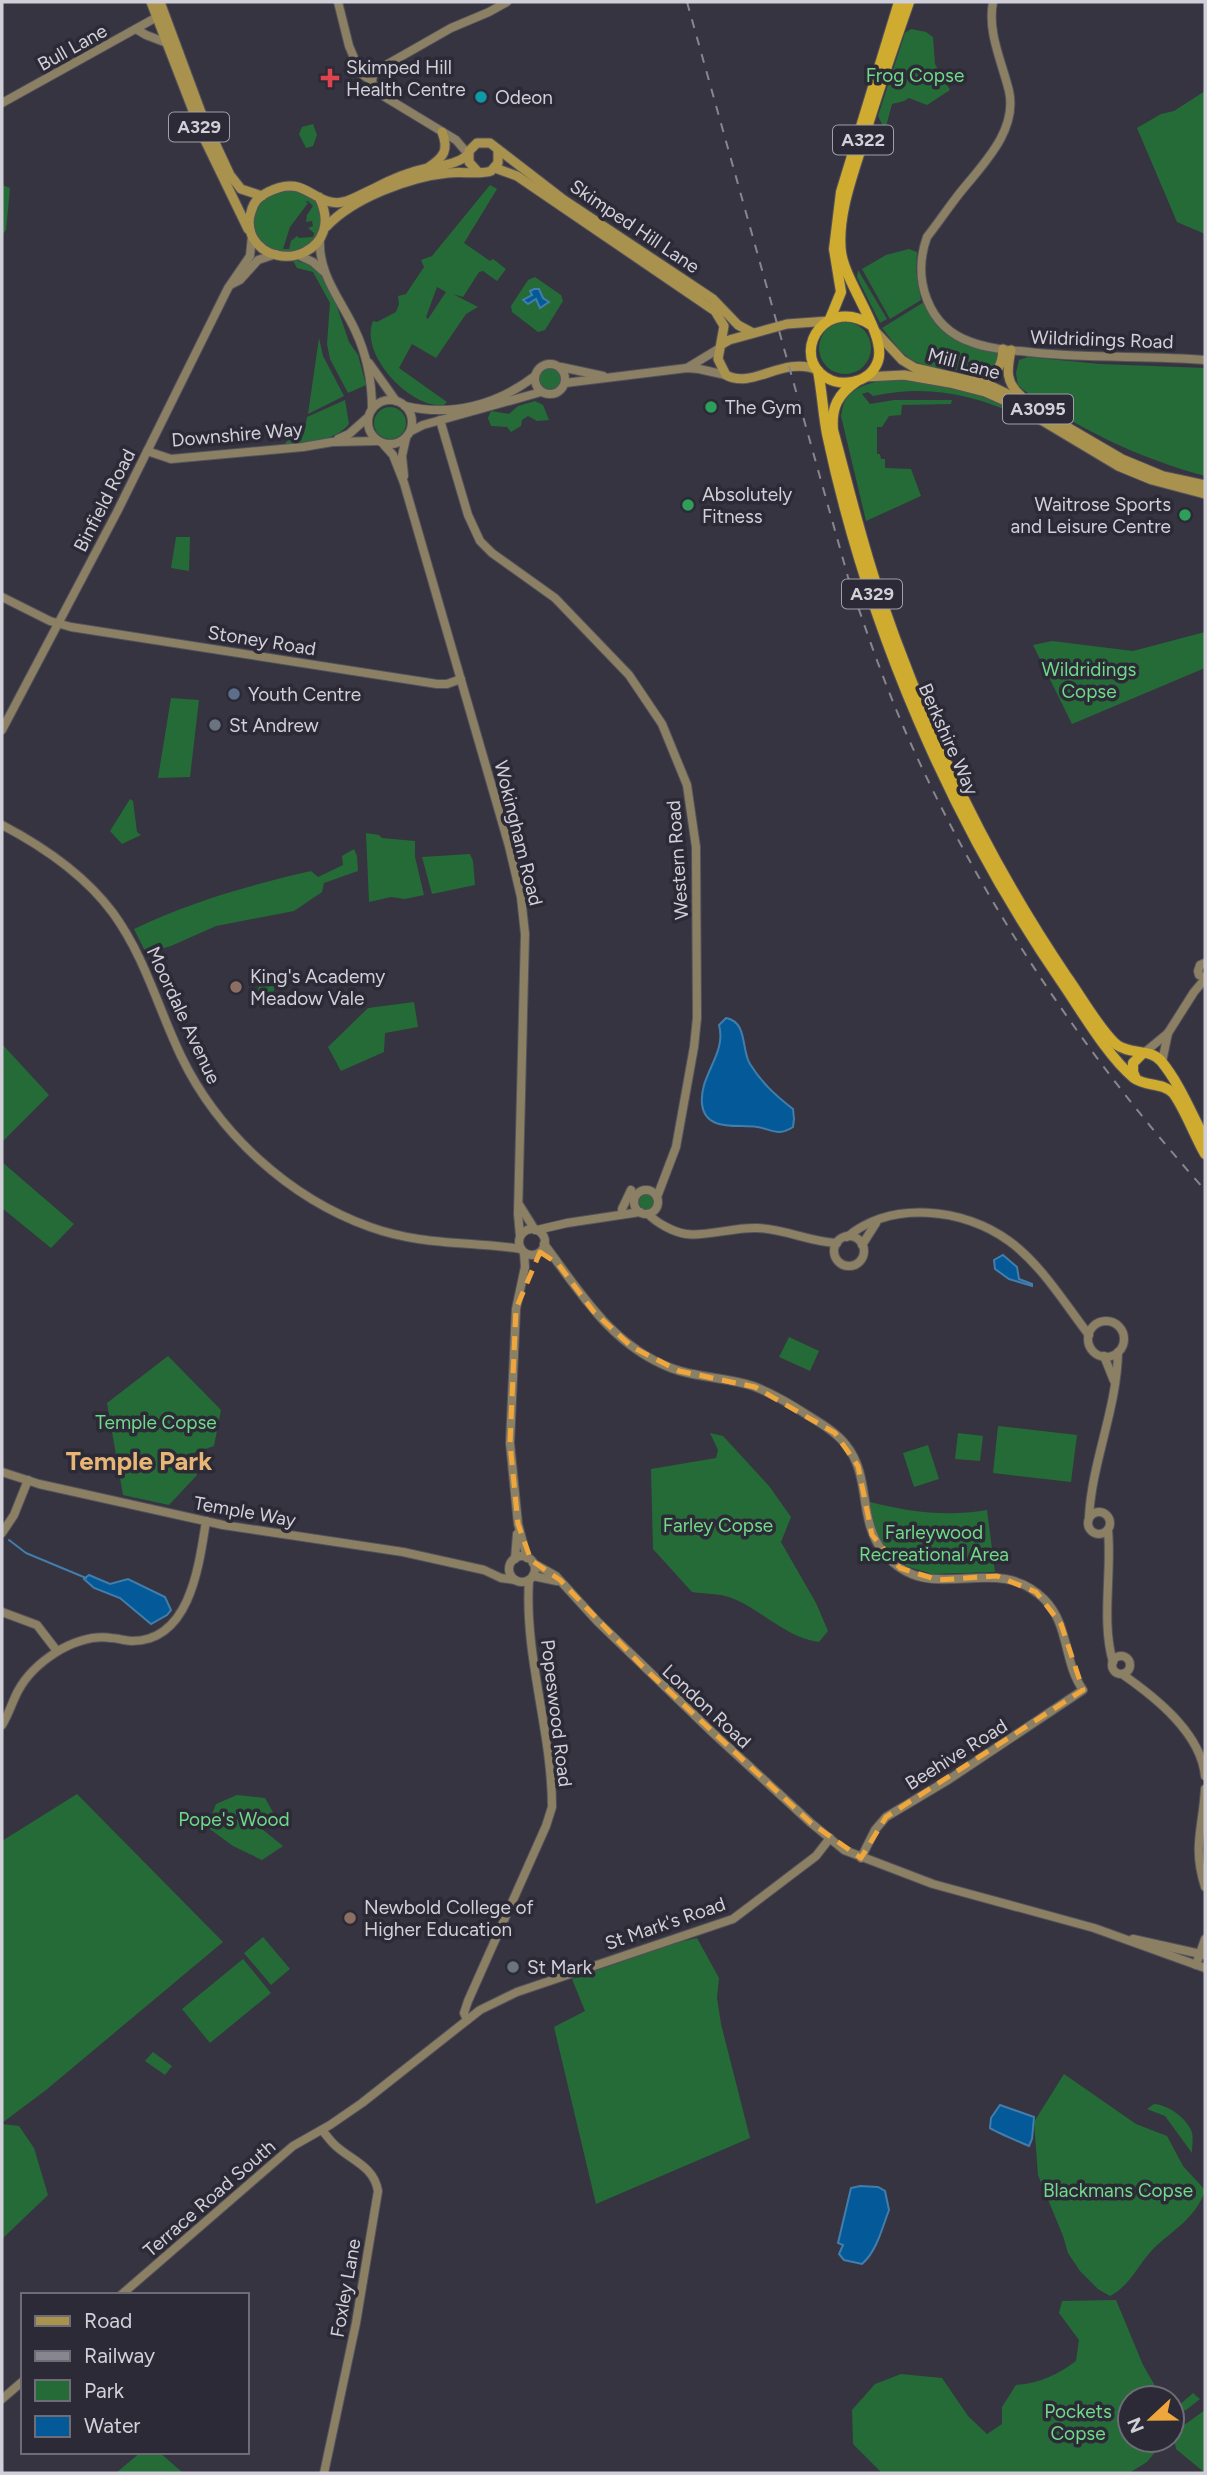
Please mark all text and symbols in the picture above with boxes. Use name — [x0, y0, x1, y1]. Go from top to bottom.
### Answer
street label: Bull Lane — [34, 19, 111, 76]
place label: Skimped Hill Health Centre — [346, 56, 466, 101]
park label: Frog Copse — [866, 64, 964, 87]
marker: Skimped Hill Health Centre — [320, 68, 340, 88]
place label: Odeon — [495, 86, 553, 109]
marker: Odeon — [473, 89, 489, 105]
road number: A329 — [169, 112, 229, 142]
road number: A322 — [833, 125, 893, 154]
street label: Skimped Hill Lane — [566, 175, 704, 278]
street label: Wildridings Road — [1030, 326, 1174, 353]
street label: Mill Lane — [925, 343, 1003, 384]
road number: A3095 — [1003, 394, 1073, 424]
place label: The Gym — [725, 396, 802, 419]
marker: The Gym — [703, 399, 719, 415]
street label: Downshire Way — [170, 417, 304, 452]
street label: Binfield Road — [69, 445, 140, 555]
place label: Absolutely Fitness — [702, 483, 792, 528]
place label: Waitrose Sports and Leisure Centre — [1011, 493, 1171, 538]
marker: Absolutely Fitness — [680, 497, 696, 513]
marker: Waitrose Sports and Leisure Centre — [1177, 507, 1193, 523]
road number: A329 — [842, 580, 902, 608]
street label: Stoney Road — [206, 621, 318, 660]
park label: Wildridings Copse — [1042, 658, 1137, 703]
street label: Berkshire Way — [914, 680, 983, 799]
place label: Youth Centre — [248, 683, 361, 706]
marker: Youth Centre — [226, 686, 242, 702]
place label: St Andrew — [229, 714, 319, 737]
marker: St Andrew — [207, 717, 223, 733]
street label: Wokingham Road — [489, 758, 548, 908]
street label: Western Road — [662, 799, 693, 920]
street label: Moordale Avenue — [142, 943, 225, 1088]
place label: King's Academy Meadow Vale — [250, 965, 385, 1010]
marker: King's Academy Meadow Vale — [228, 979, 244, 995]
park label: Temple Copse — [95, 1411, 217, 1434]
district label: Temple Park — [66, 1445, 212, 1477]
street label: Temple Way — [192, 1491, 298, 1532]
park label: Farley Copse — [663, 1514, 773, 1537]
park label: Farleywood Recreational Area — [859, 1521, 1009, 1566]
street label: Popeswood Road — [536, 1638, 577, 1788]
street label: London Road — [658, 1660, 756, 1753]
street label: Beehive Road — [901, 1714, 1011, 1795]
park label: Pope's Wood — [178, 1808, 290, 1831]
street label: St Mark's Road — [602, 1892, 728, 1955]
place label: Newbold College of Higher Education — [364, 1896, 534, 1941]
marker: Newbold College of Higher Education — [342, 1910, 358, 1926]
place label: St Mark — [527, 1956, 593, 1979]
marker: St Mark — [505, 1959, 521, 1975]
street label: Terrace Road South — [139, 2135, 280, 2262]
park label: Blackmans Copse — [1043, 2179, 1193, 2202]
street label: Foxley Lane — [326, 2237, 365, 2339]
legend — [21, 2293, 248, 2454]
text: Road — [84, 2308, 132, 2333]
text: Railway — [84, 2343, 155, 2368]
text: Park — [84, 2378, 125, 2403]
north arrow — [1116, 2384, 1186, 2454]
park label: Pockets Copse — [1044, 2400, 1112, 2445]
text: Water — [84, 2413, 140, 2438]
text: N — [1122, 2414, 1149, 2436]

